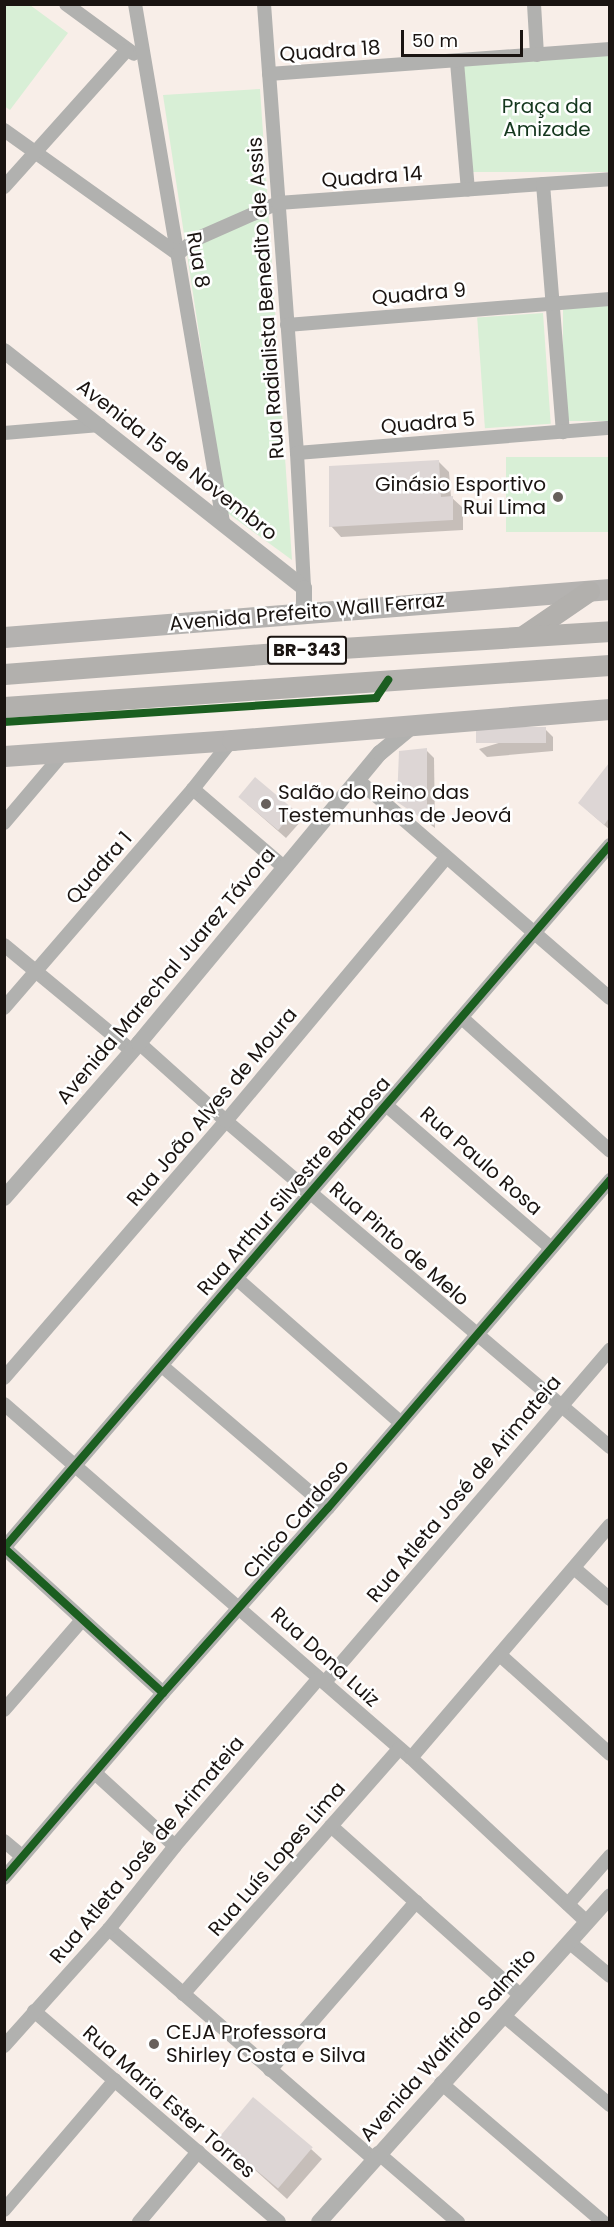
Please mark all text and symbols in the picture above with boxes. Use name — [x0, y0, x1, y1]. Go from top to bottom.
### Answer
scale bar — [404, 18, 526, 56]
text: 50 m — [412, 28, 458, 53]
street label: Quadra 18 — [279, 36, 381, 66]
park label: Praça da Amizade — [502, 95, 592, 142]
street label: Rua Radialista Benedito de Assis — [243, 136, 289, 460]
street label: Quadra 14 — [321, 162, 423, 192]
street label: Rua 8 — [181, 230, 215, 290]
street label: Quadra 9 — [371, 278, 467, 310]
street label: Avenida 15 de Novembro — [72, 374, 282, 546]
street label: Quadra 5 — [380, 407, 476, 439]
place label: Ginásio Esportivo Rui Lima — [375, 473, 546, 520]
marker: Ginásio Esportivo Rui Lima — [551, 490, 565, 504]
street label: Avenida Prefeito Wall Ferraz — [168, 588, 446, 636]
road number: BR-343 — [266, 635, 348, 665]
place label: Salão do Reino das Testemunhas de Jeová — [278, 780, 511, 827]
marker: Salão do Reino das Testemunhas de Jeová — [259, 797, 273, 811]
street label: Quadra 1 — [61, 827, 137, 909]
street label: Avenida Marechal Juarez Távora — [52, 843, 280, 1109]
street label: Rua João Alves de Moura — [122, 1003, 302, 1211]
street label: Rua Arthur Silvestre Barbosa — [192, 1072, 396, 1300]
street label: Rua Paulo Rosa — [415, 1102, 547, 1220]
street label: Rua Pinto de Melo — [324, 1177, 474, 1311]
street label: Rua Atleta José de Arimateia — [362, 1371, 566, 1607]
street label: Chico Cardoso — [238, 1455, 354, 1583]
street label: Rua Dona Luiz — [266, 1602, 384, 1712]
street label: Rua Atleta José de Arimateia — [45, 1732, 249, 1968]
street label: Rua Luís Lopes Lima — [203, 1777, 351, 1941]
street label: Avenida Walfrido Salmito — [355, 1943, 541, 2147]
place label: CEJA Professora Shirley Costa e Silva — [166, 2020, 366, 2067]
street label: Rua Maria Ester Torres — [78, 2021, 260, 2183]
marker: CEJA Professora Shirley Costa e Silva — [147, 2037, 161, 2051]

